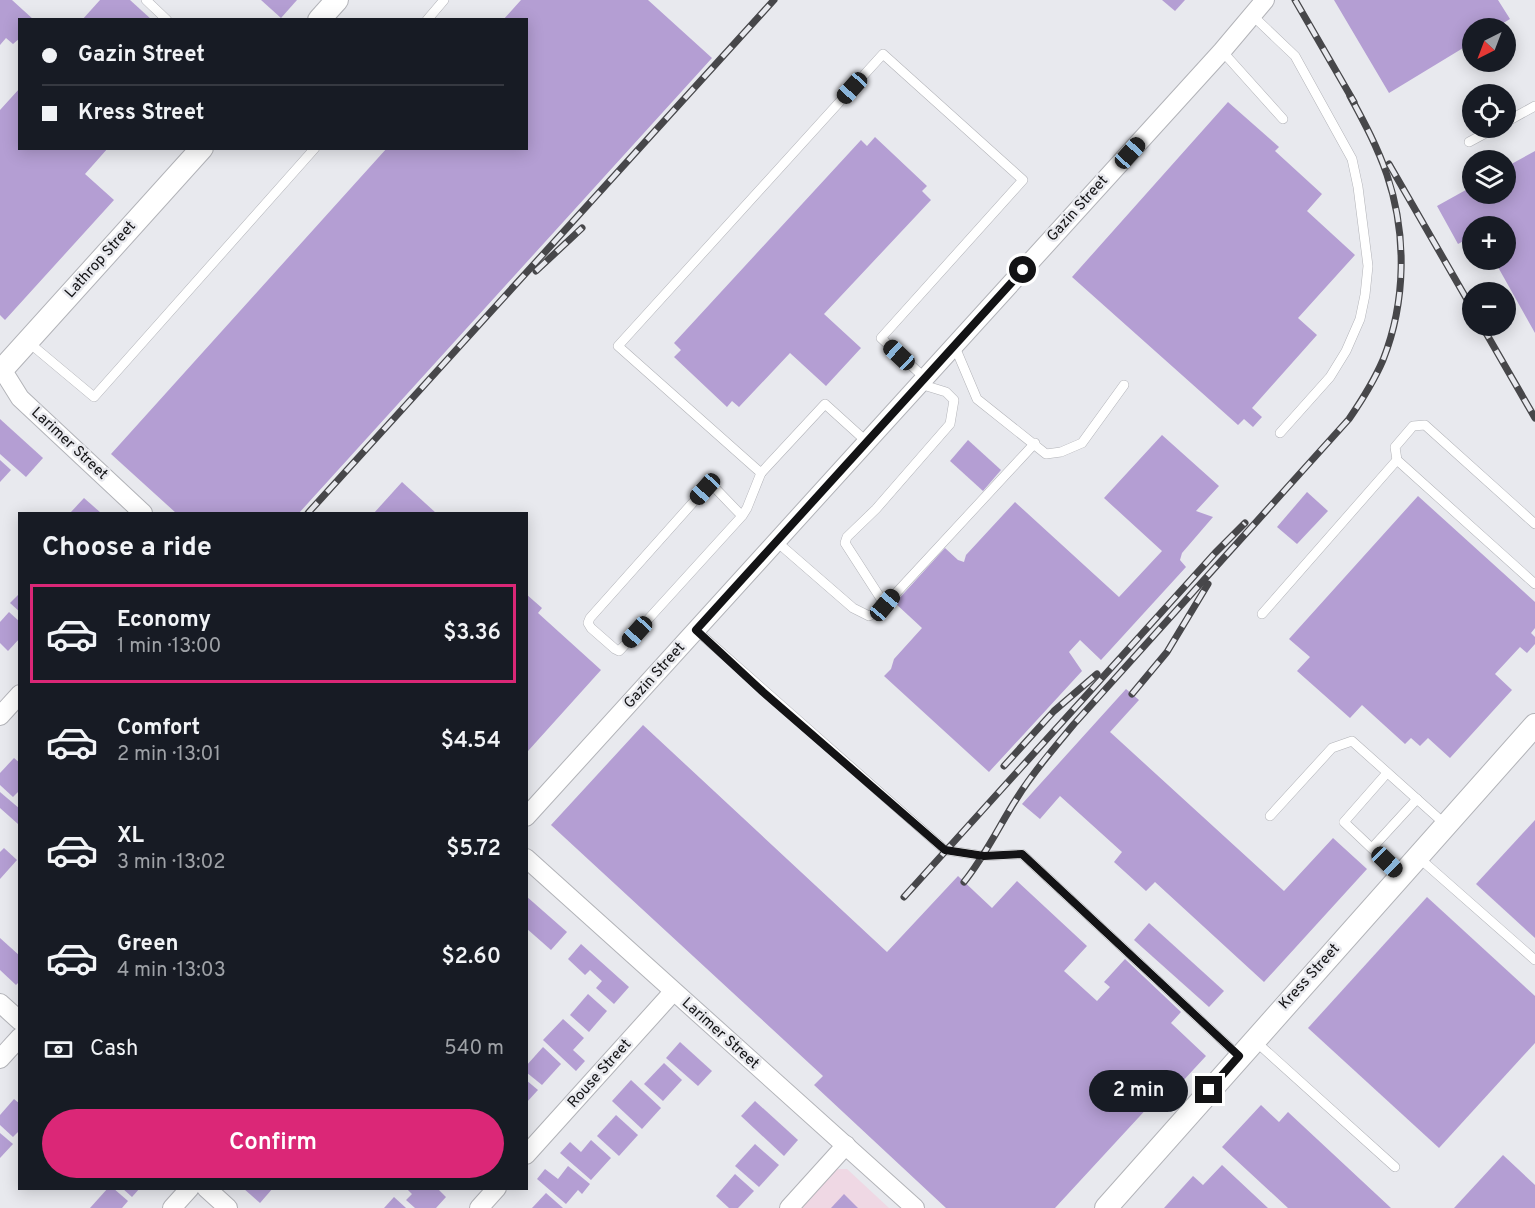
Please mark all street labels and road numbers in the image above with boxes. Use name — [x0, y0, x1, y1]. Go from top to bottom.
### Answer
street label: Gazin Street — [1043, 172, 1113, 246]
street label: Lathrop Street — [61, 218, 141, 302]
street label: Larimer Street — [27, 404, 111, 484]
street label: Gazin Street — [620, 639, 690, 713]
street label: Kress Street — [1275, 940, 1345, 1014]
street label: Larimer Street — [677, 994, 763, 1074]
street label: Rouse Street — [564, 1036, 636, 1112]

